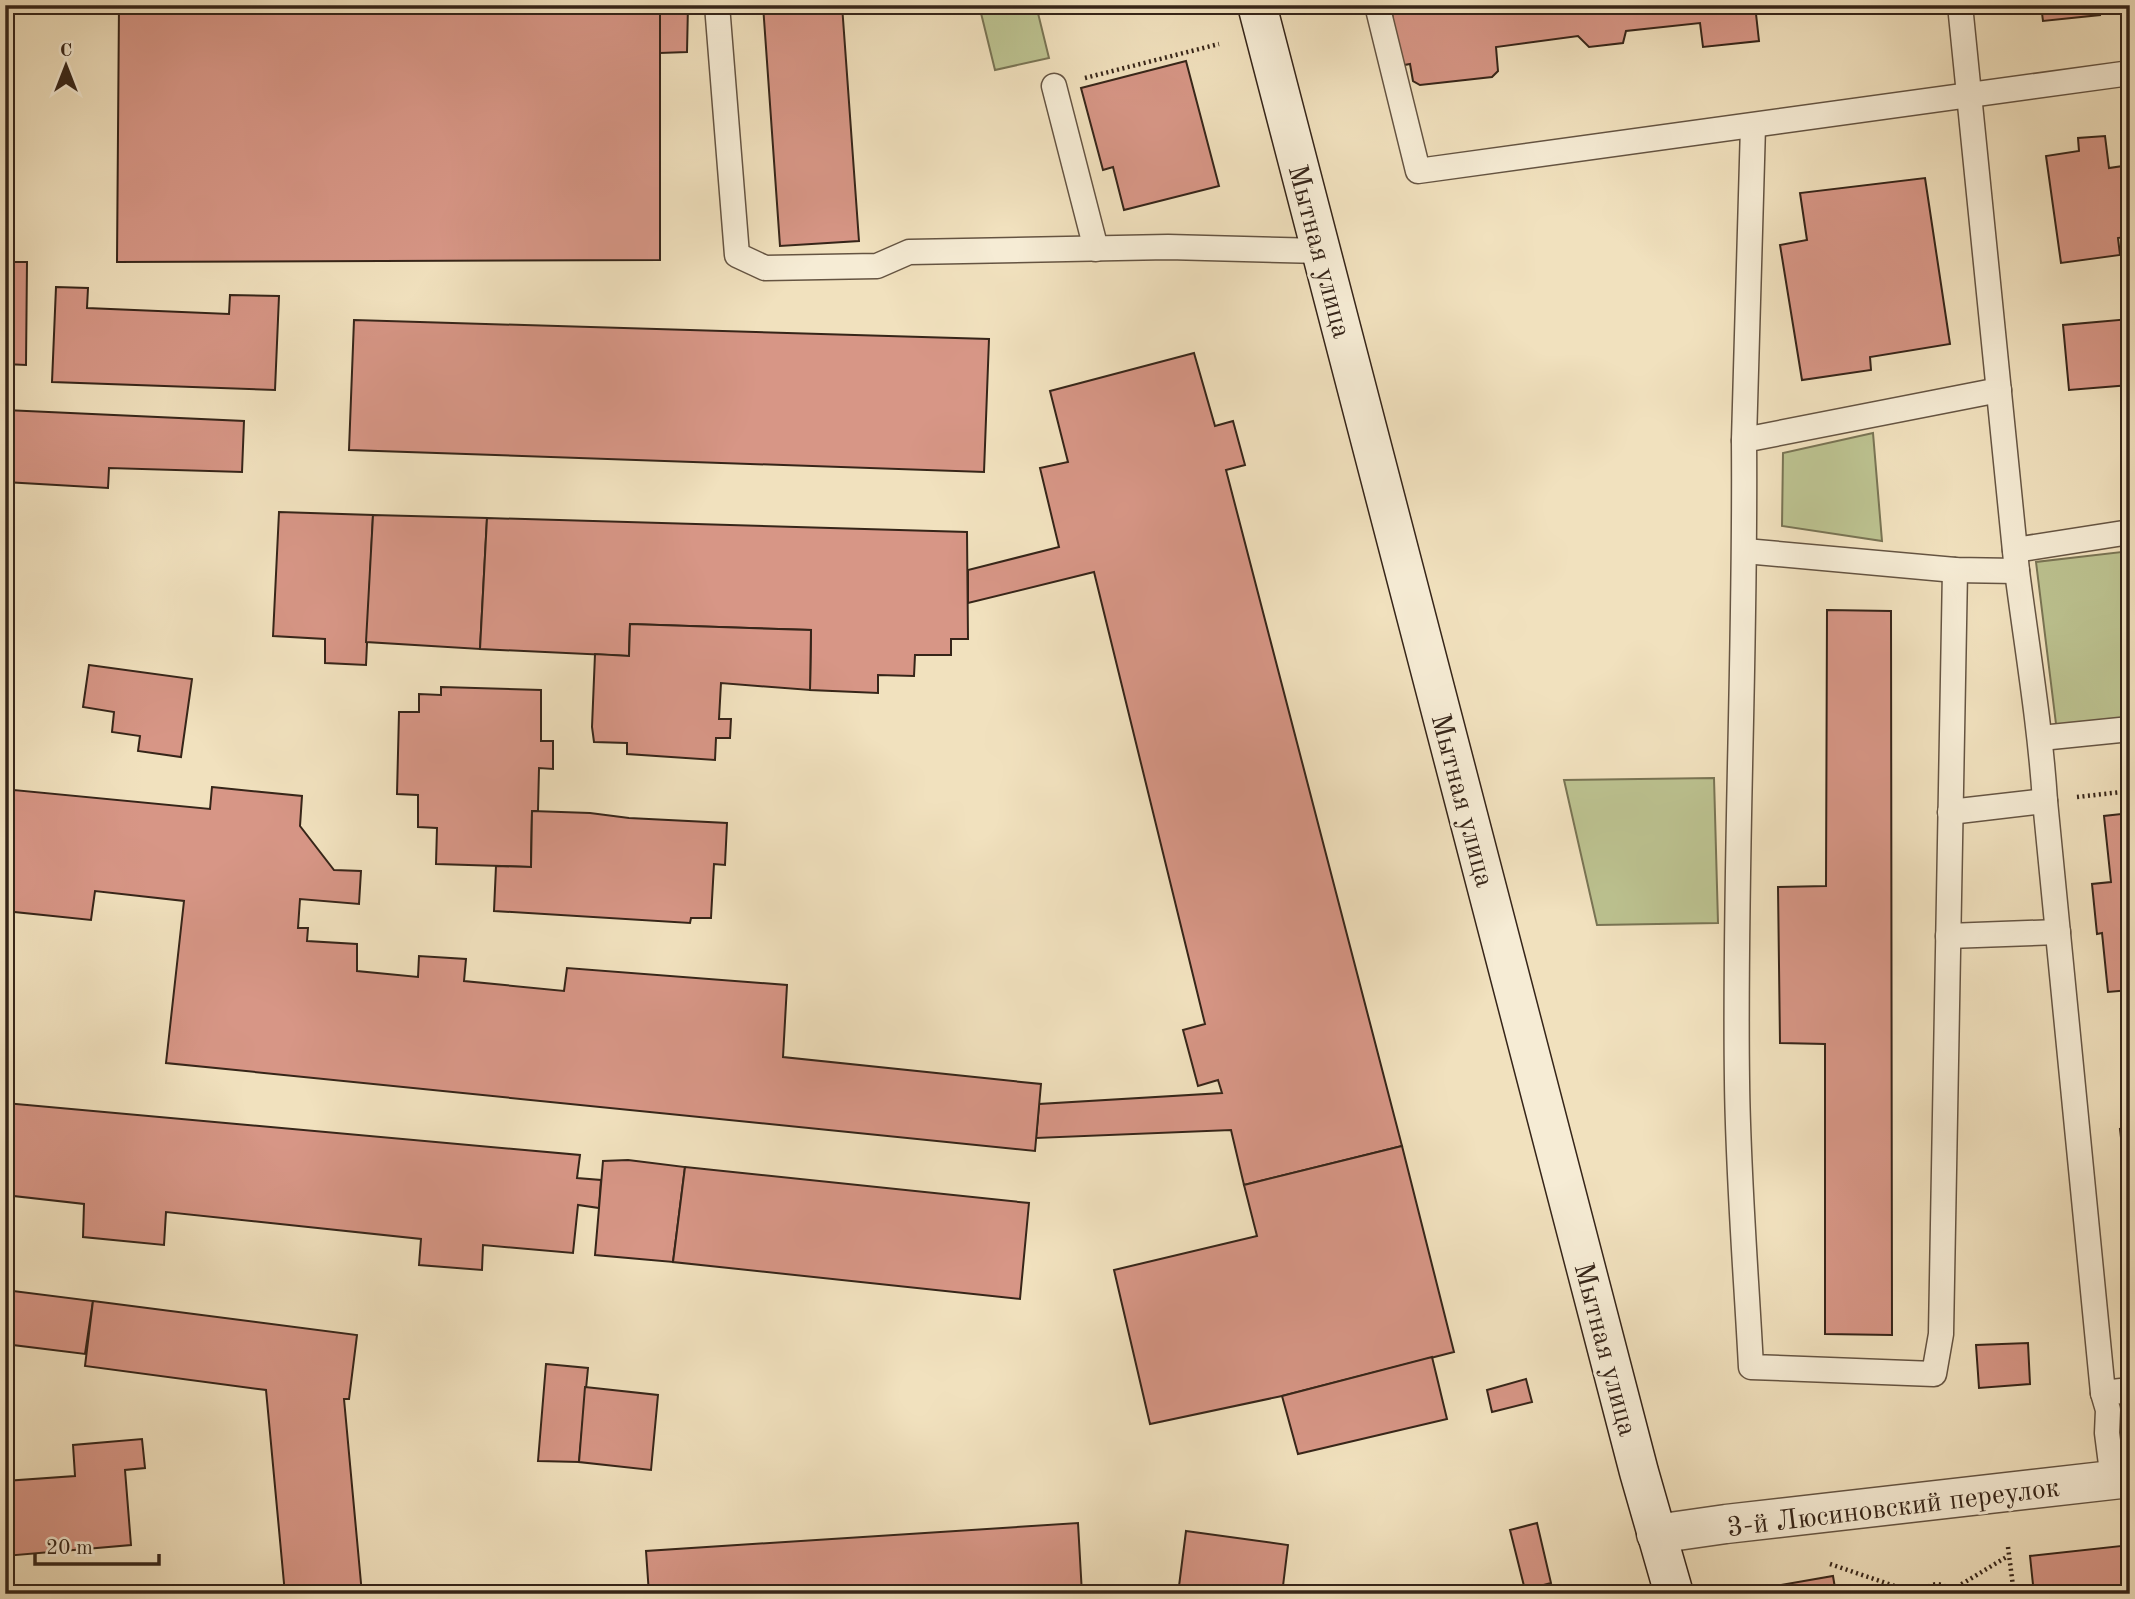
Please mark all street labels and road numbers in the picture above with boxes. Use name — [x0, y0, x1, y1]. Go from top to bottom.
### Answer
street label: Мытная улица — [1281, 162, 1355, 342]
street label: Мытная улица — [1424, 711, 1498, 891]
street label: Мытная улица — [1567, 1260, 1641, 1440]
street label: 3-й Люсиновский переулок — [1725, 1475, 2061, 1543]

